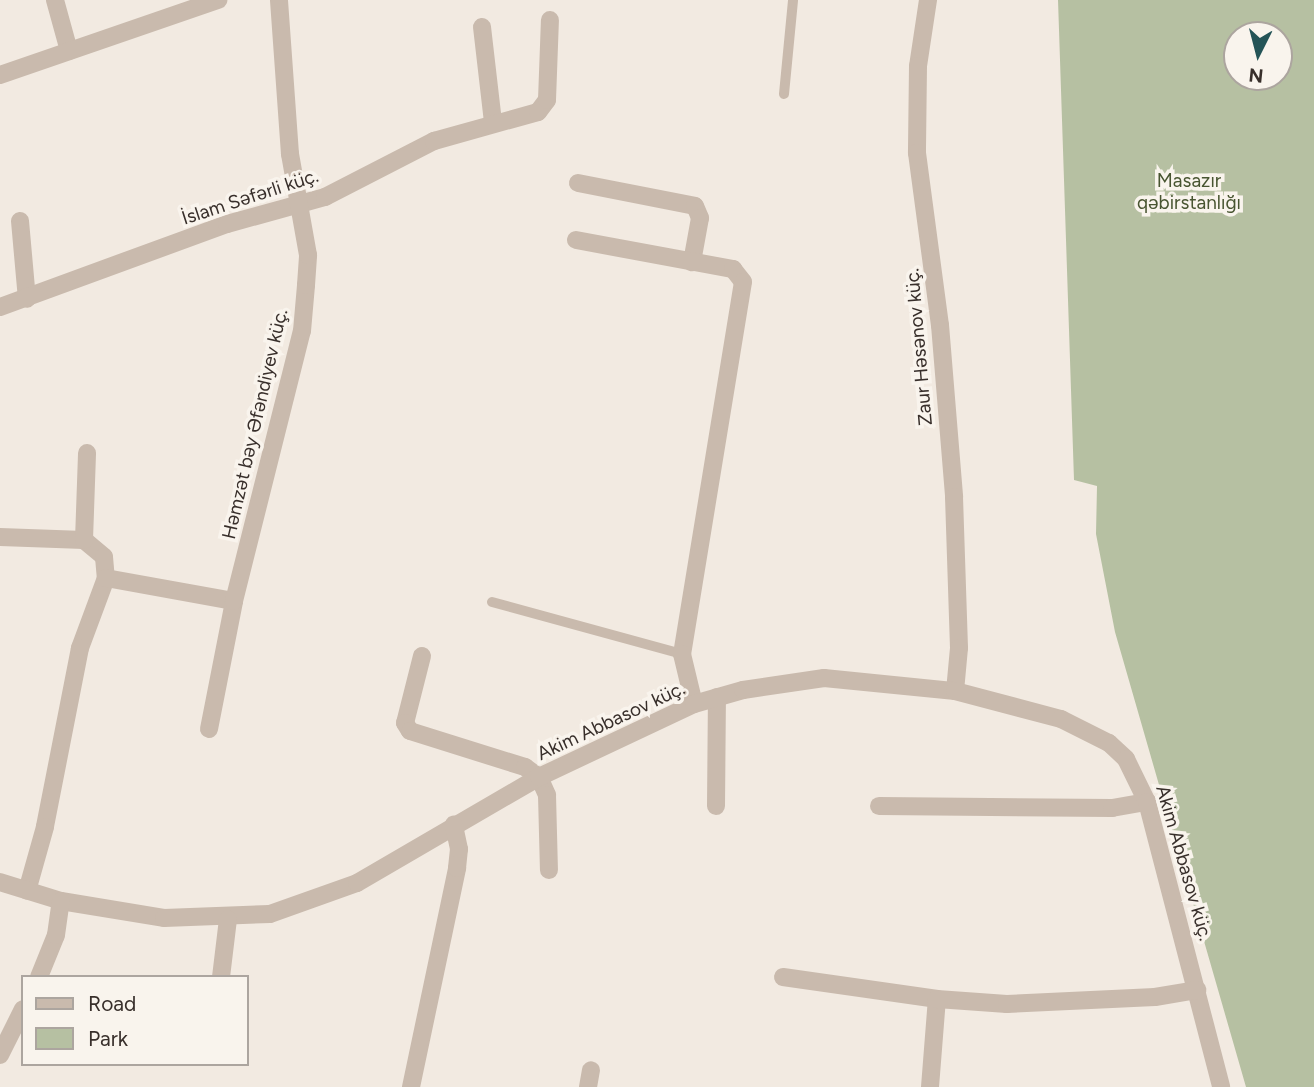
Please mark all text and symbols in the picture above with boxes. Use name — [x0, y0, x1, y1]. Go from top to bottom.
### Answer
north arrow — [1223, 21, 1293, 91]
text: N — [1247, 63, 1264, 88]
street label: İslam Səfərli küç. — [179, 164, 321, 230]
park label: Masazır qəbirstanlığı — [1137, 170, 1241, 214]
street label: Zaur Həsənov küç. — [901, 267, 937, 427]
street label: Həmzət bəy Əfəndiyev küç. — [217, 307, 293, 541]
street label: Akim Abbasov küç. — [533, 677, 689, 765]
street label: Akim Abbasov küç. — [1151, 783, 1217, 943]
legend — [21, 975, 248, 1066]
text: Road — [88, 991, 136, 1016]
text: Park — [88, 1026, 128, 1051]

